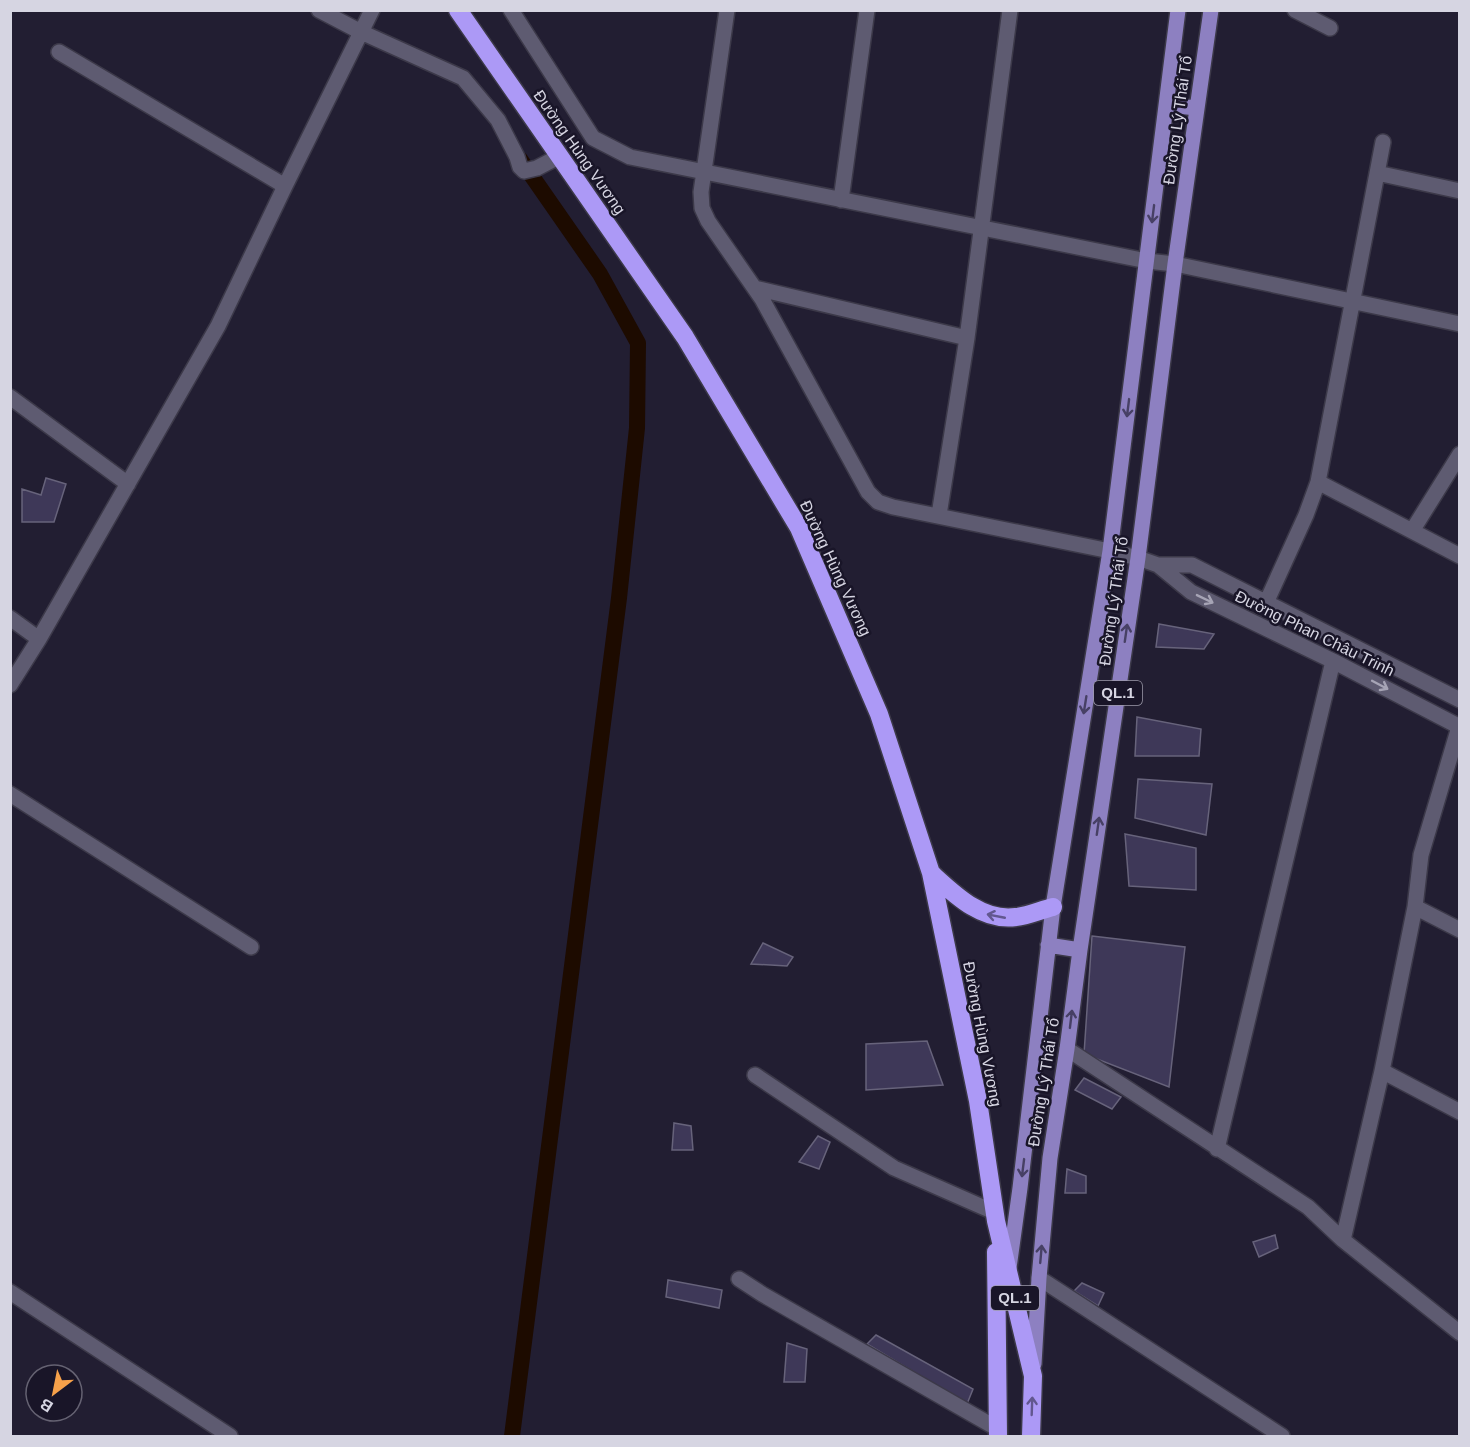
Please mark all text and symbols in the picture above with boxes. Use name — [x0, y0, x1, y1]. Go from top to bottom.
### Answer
street label: Đường Lý Thái Tổ — [1160, 54, 1195, 186]
street label: Đường Hùng Vương — [530, 87, 629, 218]
one-way arrow — [1147, 204, 1158, 224]
one-way arrow — [1123, 397, 1134, 417]
street label: Đường Hùng Vương — [797, 498, 874, 639]
street label: Đường Lý Thái Tổ — [1096, 535, 1131, 667]
street label: Đường Phan Châu Trinh — [1232, 587, 1397, 679]
one-way arrow — [1196, 594, 1214, 605]
one-way arrow — [1121, 624, 1132, 644]
one-way arrow — [1371, 679, 1388, 691]
road number: QL.1 — [1094, 681, 1142, 705]
one-way arrow — [1080, 694, 1091, 714]
one-way arrow — [1092, 817, 1103, 837]
one-way arrow — [987, 910, 1006, 921]
street label: Đường Hùng Vương — [960, 960, 1005, 1108]
one-way arrow — [1066, 1010, 1077, 1030]
street label: Đường Lý Thái Tổ — [1025, 1016, 1062, 1148]
one-way arrow — [1017, 1158, 1028, 1178]
one-way arrow — [1036, 1245, 1047, 1265]
road number: QL.1 — [991, 1286, 1039, 1310]
north arrow — [24, 1363, 84, 1423]
text: B — [37, 1395, 56, 1416]
one-way arrow — [1027, 1397, 1038, 1417]

